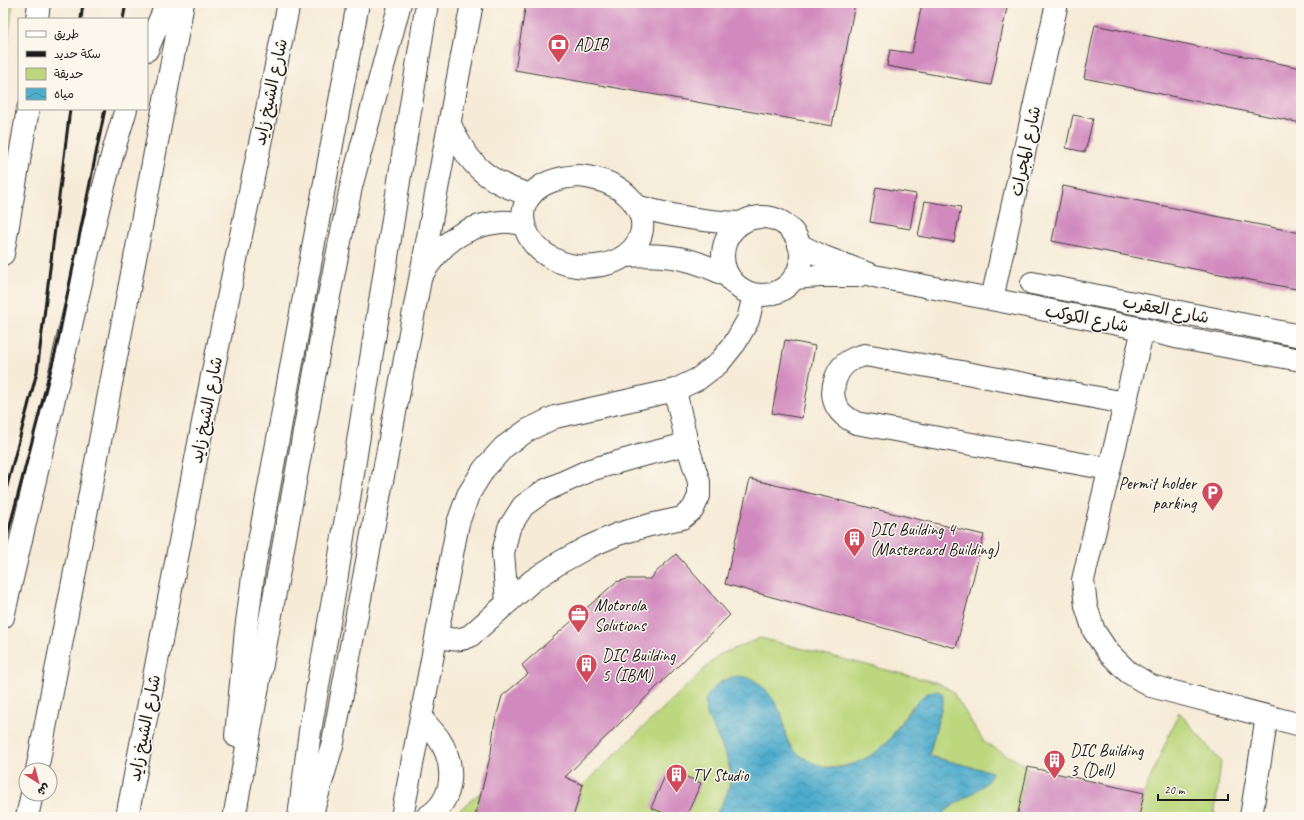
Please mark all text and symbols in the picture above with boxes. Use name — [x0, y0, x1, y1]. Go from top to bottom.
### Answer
legend — [18, 18, 148, 110]
text: طريق — [54, 26, 79, 42]
bank icon: ADIB — [545, 31, 571, 64]
place label: ADIB — [574, 34, 609, 55]
street label: شارع الشيخ زايد — [249, 37, 293, 148]
text: سكة حديد — [54, 46, 101, 62]
text: حديقة — [54, 66, 83, 82]
text: مياه — [54, 86, 74, 102]
street label: شارع المجرات — [1006, 104, 1046, 198]
street label: شارع العقرب — [1121, 291, 1211, 329]
street label: شارع الكوكب — [1043, 300, 1130, 338]
street label: شارع الشيخ زايد — [186, 355, 228, 466]
place label: Permit holder parking — [1118, 473, 1198, 514]
parking icon: Permit holder parking — [1199, 480, 1225, 513]
place label: DIC Building 4 (Mastercard Building) — [870, 519, 1000, 560]
building icon: DIC Building 4 (Mastercard Building) — [841, 526, 867, 559]
place label: Motorola Solutions — [594, 595, 648, 636]
office icon: Motorola Solutions — [565, 602, 591, 635]
place label: DIC Building 5 (IBM) — [602, 645, 676, 686]
building icon: DIC Building 5 (IBM) — [574, 652, 600, 685]
street label: شارع الشيخ زايد — [124, 673, 166, 784]
place label: DIC Building 3 (Dell) — [1070, 740, 1144, 781]
building icon: DIC Building 3 (Dell) — [1042, 747, 1068, 780]
north arrow — [18, 762, 58, 802]
building icon: TV Studio — [663, 762, 689, 795]
place label: TV Studio — [692, 765, 749, 786]
scale bar — [1158, 776, 1228, 802]
text: ش — [35, 781, 53, 799]
text: 20 m — [1164, 782, 1186, 798]

